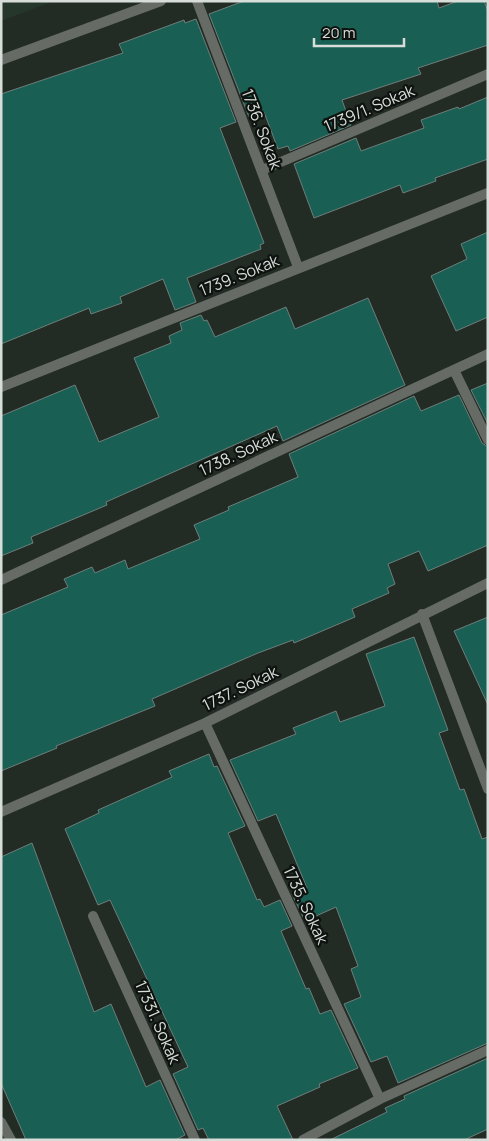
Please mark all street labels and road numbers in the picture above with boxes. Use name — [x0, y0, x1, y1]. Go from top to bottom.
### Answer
street label: 1739/1. Sokak — [320, 79, 419, 137]
street label: 1736. Sokak — [237, 86, 288, 173]
street label: 1739. Sokak — [196, 249, 283, 301]
street label: 1738. Sokak — [195, 425, 282, 481]
street label: 1737. Sokak — [199, 660, 282, 716]
street label: 1735. Sokak — [278, 862, 334, 949]
street label: 17331. Sokak — [130, 977, 187, 1068]

